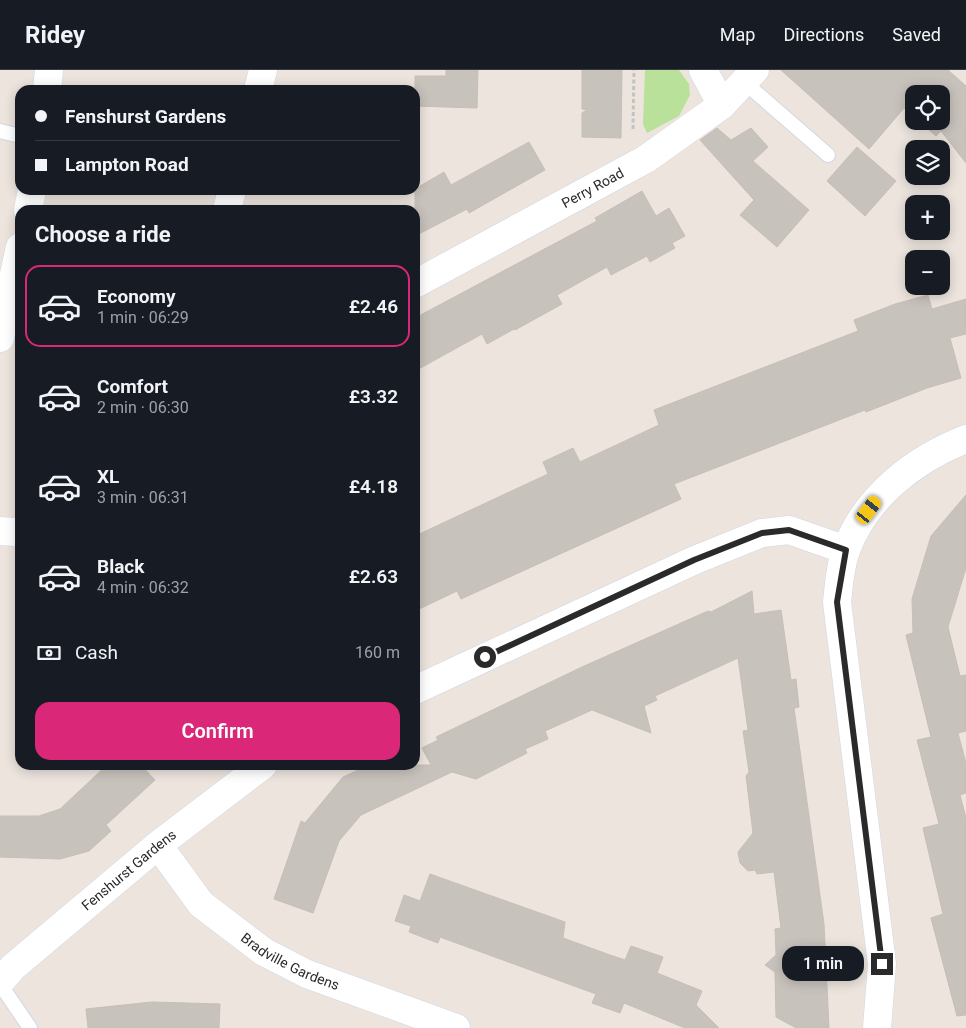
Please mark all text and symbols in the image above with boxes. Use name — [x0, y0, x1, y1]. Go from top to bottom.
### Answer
text: Ridey — [25, 21, 85, 49]
text: Map — [720, 24, 755, 45]
text: Directions — [783, 24, 864, 45]
text: Saved — [892, 24, 941, 45]
map controls — [905, 85, 950, 295]
button: locate — [905, 85, 950, 130]
text: Fenshurst Gardens — [65, 105, 226, 128]
button: layers — [905, 140, 950, 185]
text: Lampton Road — [65, 153, 189, 176]
street label: Perry Road — [559, 165, 626, 211]
button: + — [905, 195, 950, 240]
text: Choose a ride — [35, 222, 171, 247]
button: − — [905, 250, 950, 295]
icon: car — [37, 284, 82, 329]
text: Economy — [97, 285, 176, 308]
text: £2.46 — [349, 295, 398, 318]
text: 1 min · 06:29 — [97, 308, 189, 327]
icon: car — [37, 374, 82, 419]
text: Comfort — [97, 375, 168, 398]
text: £3.32 — [349, 385, 398, 408]
text: 2 min · 06:30 — [97, 398, 189, 417]
icon: car — [37, 464, 82, 509]
text: XL — [97, 465, 119, 488]
text: £4.18 — [349, 475, 398, 498]
text: 3 min · 06:31 — [97, 488, 189, 507]
car — [853, 494, 884, 526]
icon: car — [37, 554, 82, 599]
text: Black — [97, 555, 144, 578]
text: £2.63 — [349, 565, 398, 588]
text: 4 min · 06:32 — [97, 578, 189, 597]
icon: cash — [35, 639, 63, 667]
text: Cash — [75, 641, 118, 664]
text: 160 m — [355, 643, 400, 662]
route start — [474, 646, 496, 668]
button: Confirm — [35, 702, 400, 760]
street label: Fenshurst Gardens — [79, 826, 179, 914]
street label: Bradville Gardens — [238, 930, 342, 993]
callout: 1 min — [782, 946, 864, 982]
route end — [871, 953, 893, 975]
text: 1 min — [803, 954, 843, 973]

